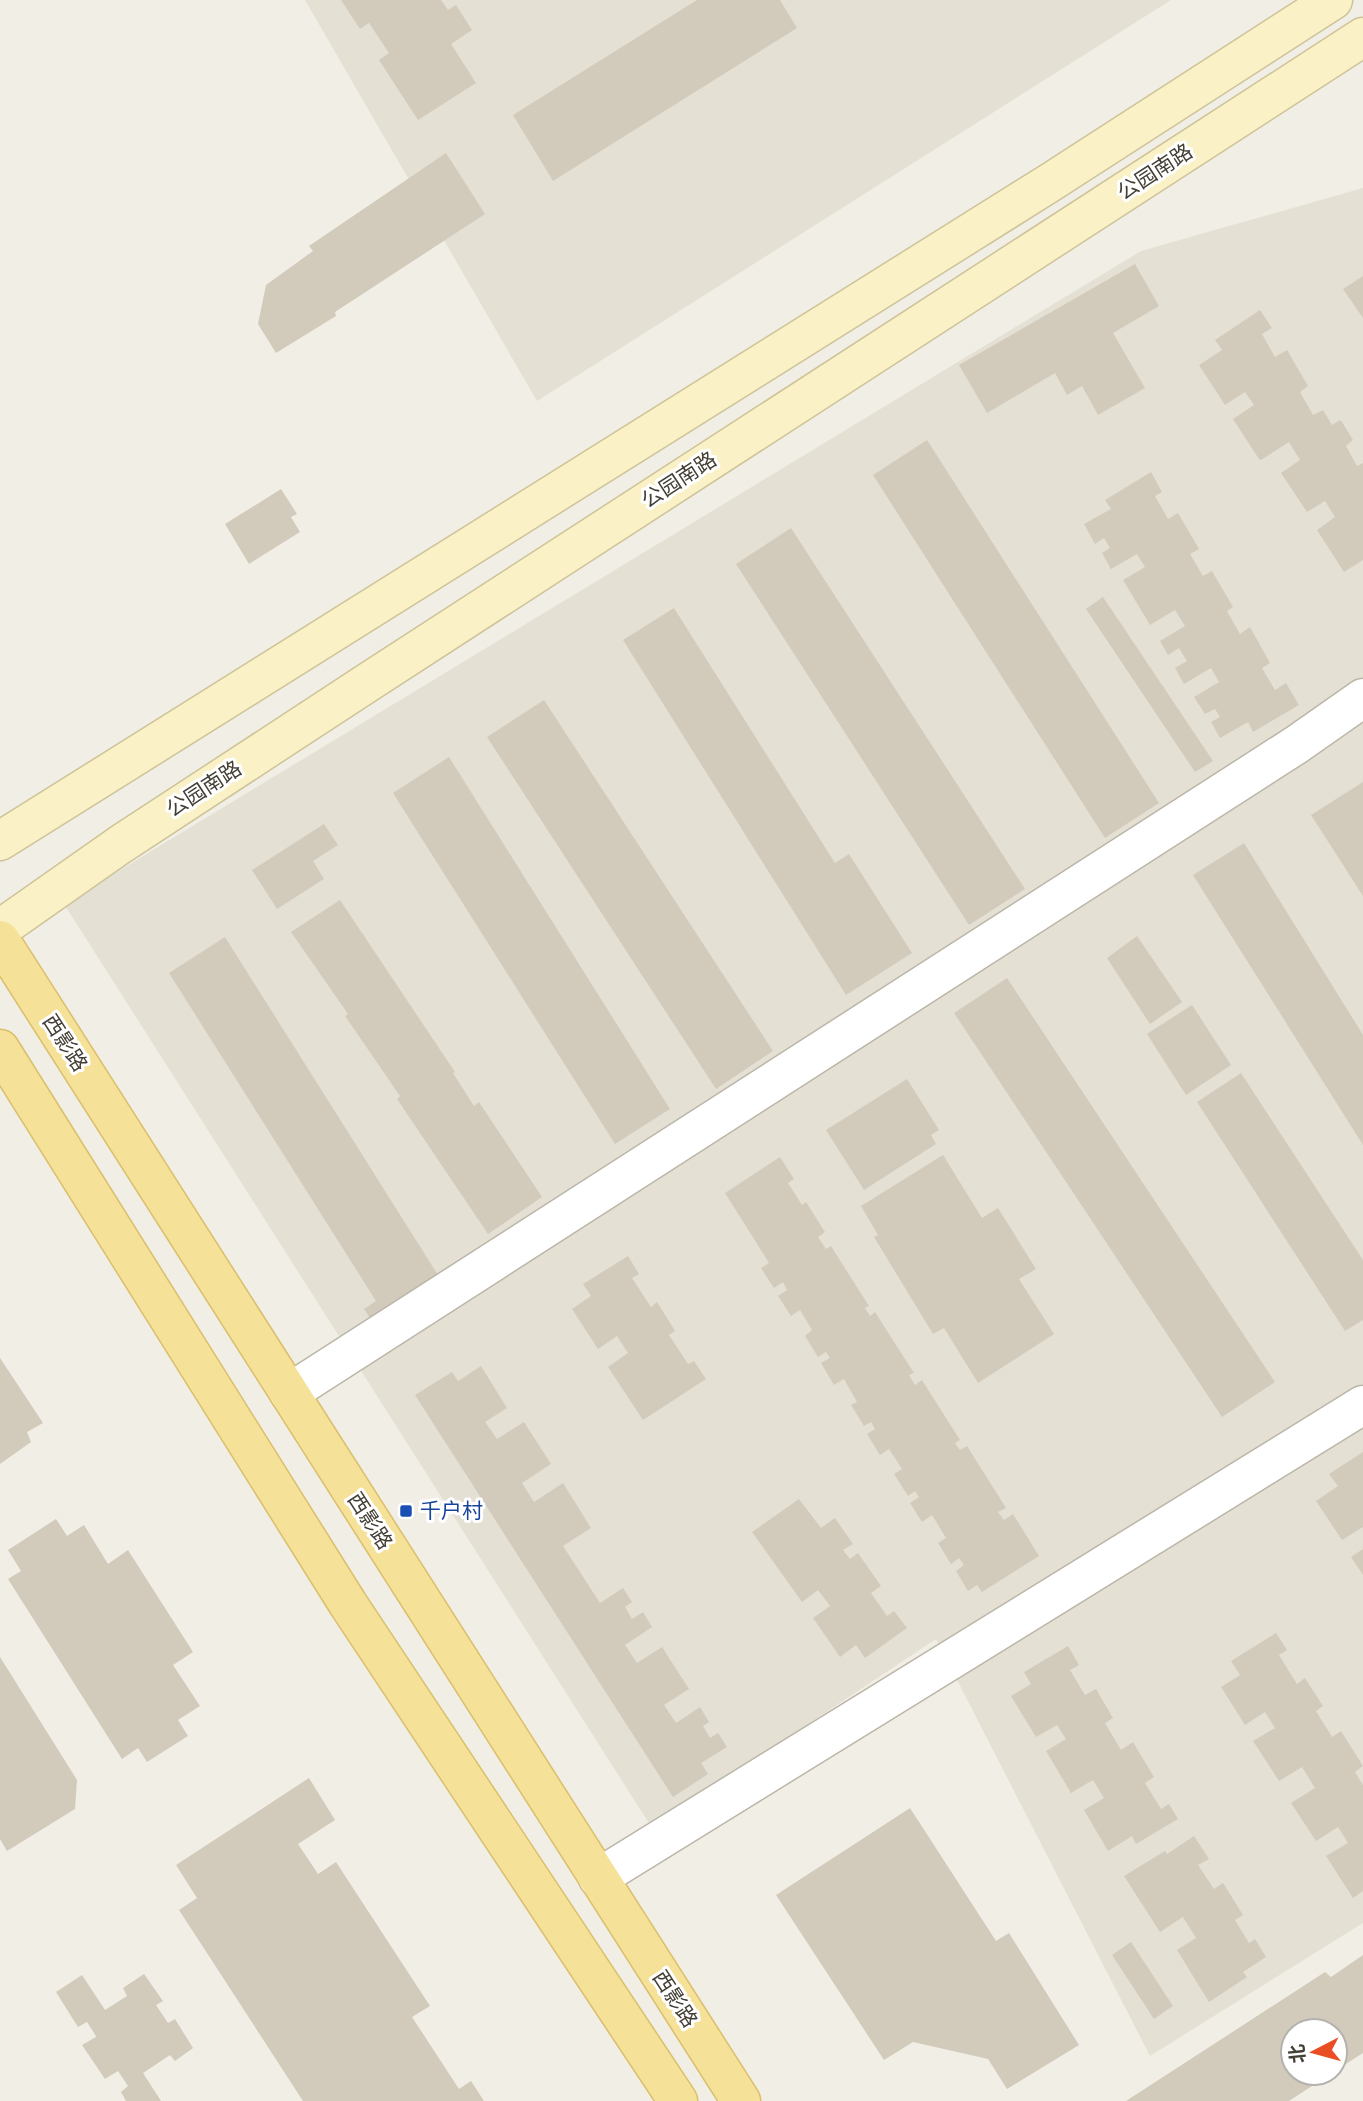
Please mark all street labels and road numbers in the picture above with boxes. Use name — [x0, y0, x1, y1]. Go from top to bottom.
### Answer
street label: 公园南路 — [1112, 137, 1198, 207]
street label: 公园南路 — [636, 445, 722, 515]
street label: 公园南路 — [161, 754, 247, 824]
street label: 西影路 — [36, 1009, 94, 1077]
street label: 西影路 — [341, 1487, 399, 1555]
street label: 西影路 — [646, 1965, 704, 2033]

